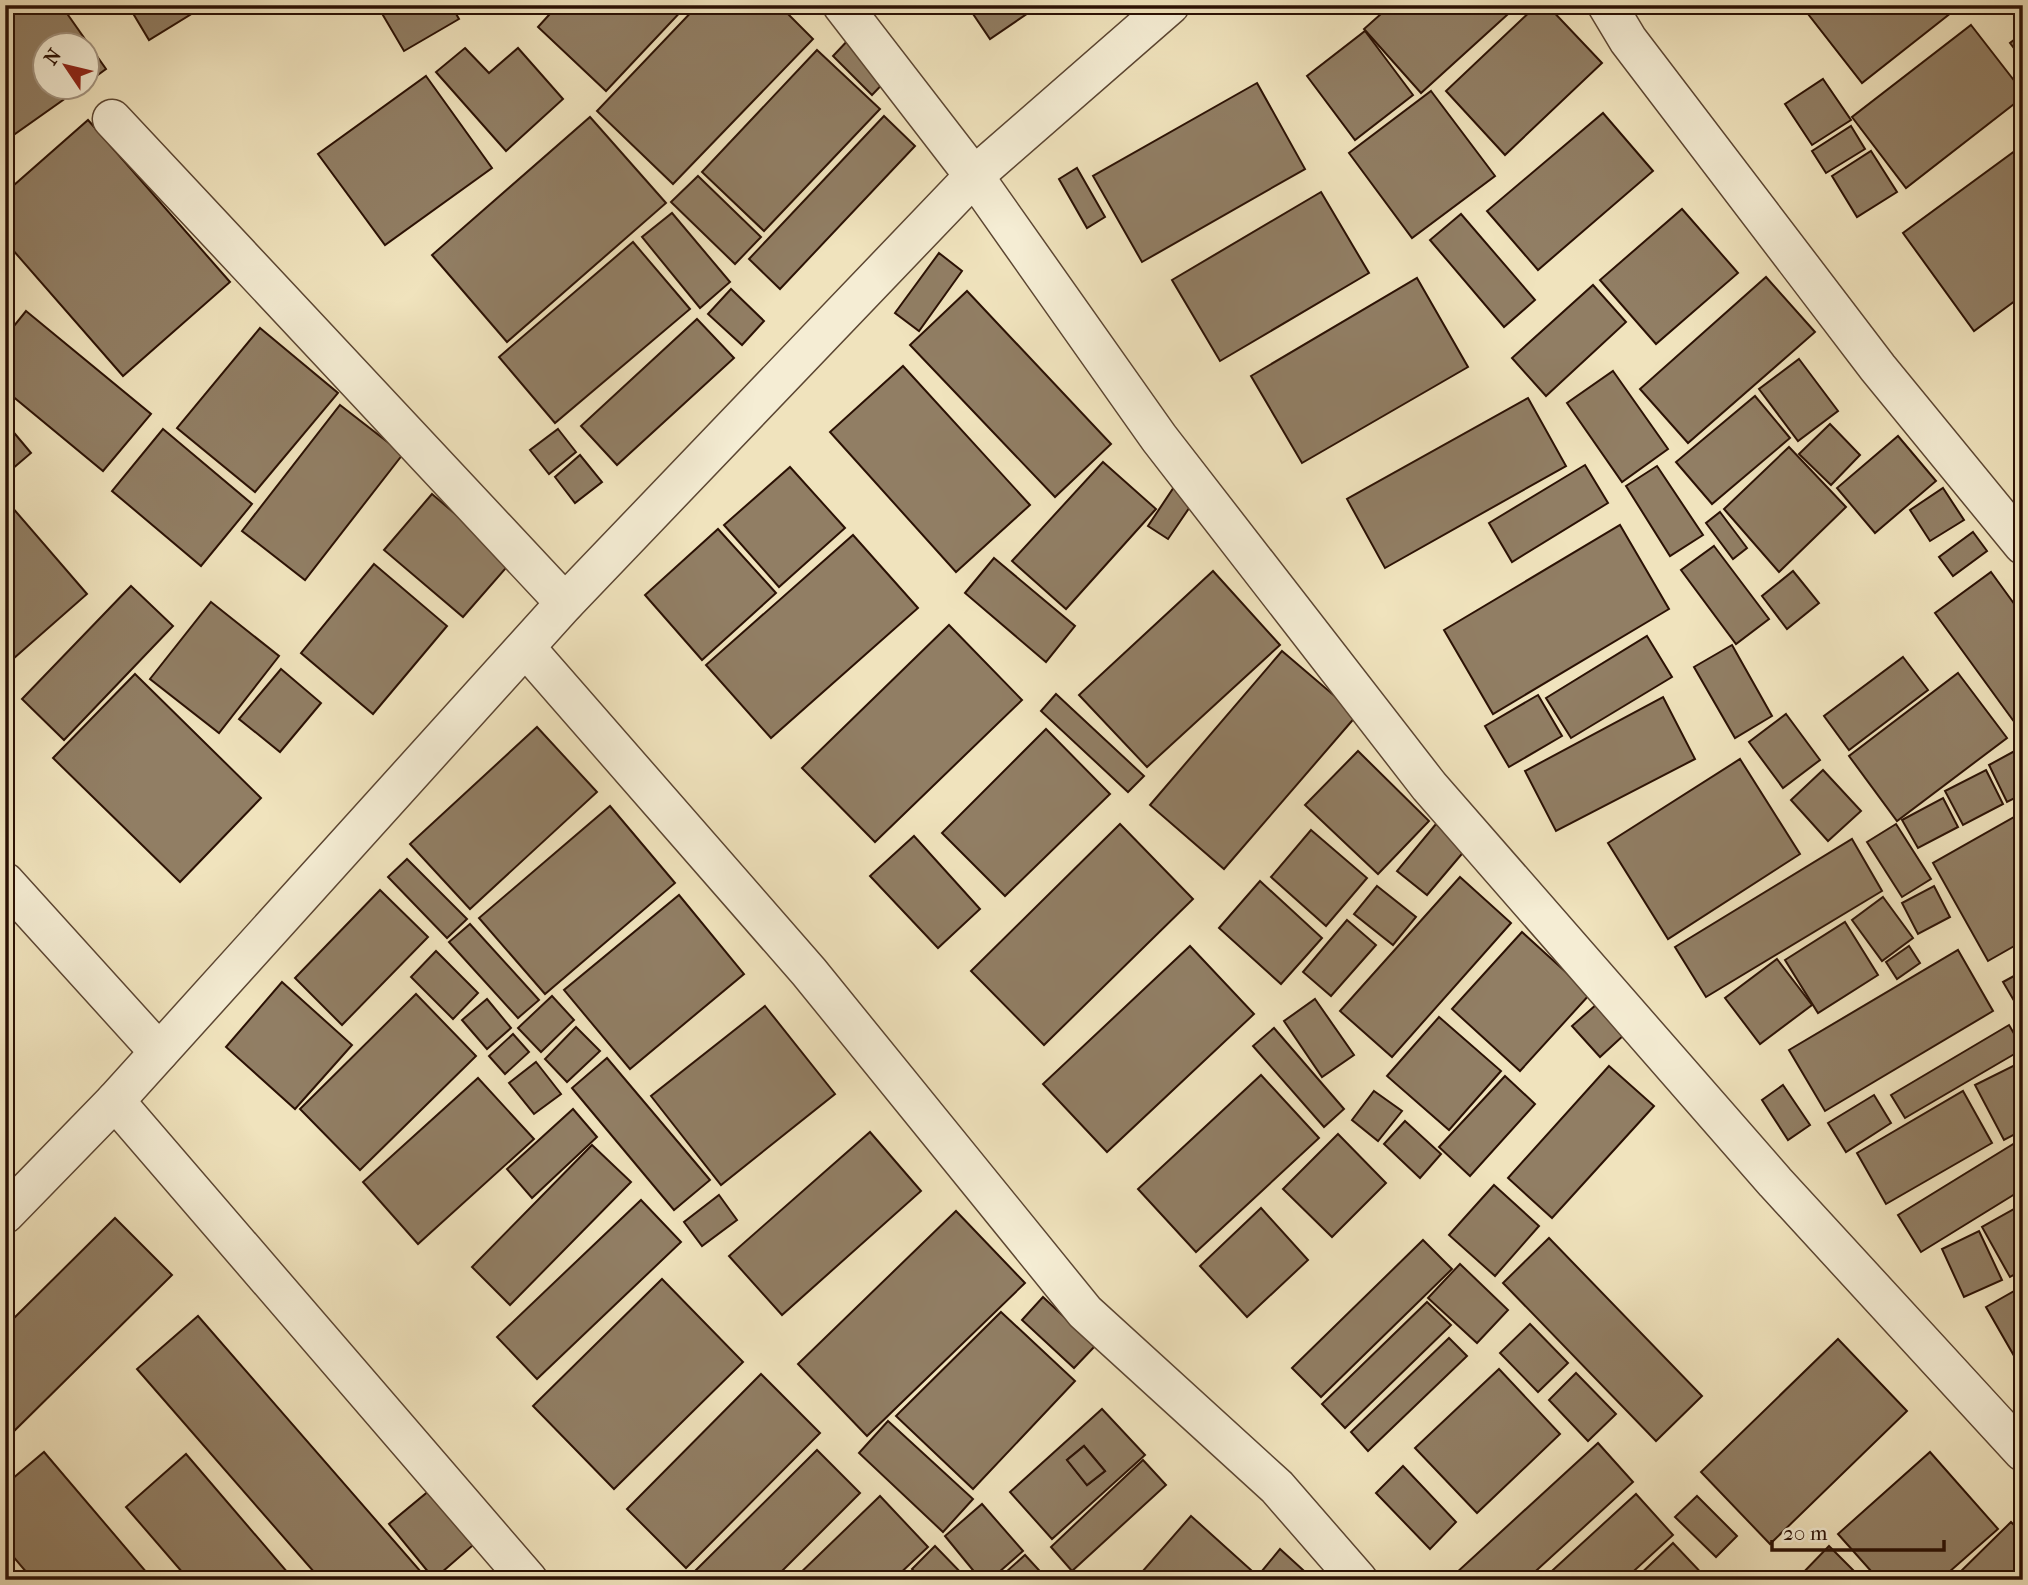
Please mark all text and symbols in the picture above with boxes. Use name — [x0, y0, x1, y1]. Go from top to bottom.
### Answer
north arrow — [32, 32, 102, 102]
text: N — [40, 44, 66, 69]
scale bar — [1772, 1508, 1944, 1552]
text: 20 m — [1783, 1521, 1828, 1545]

